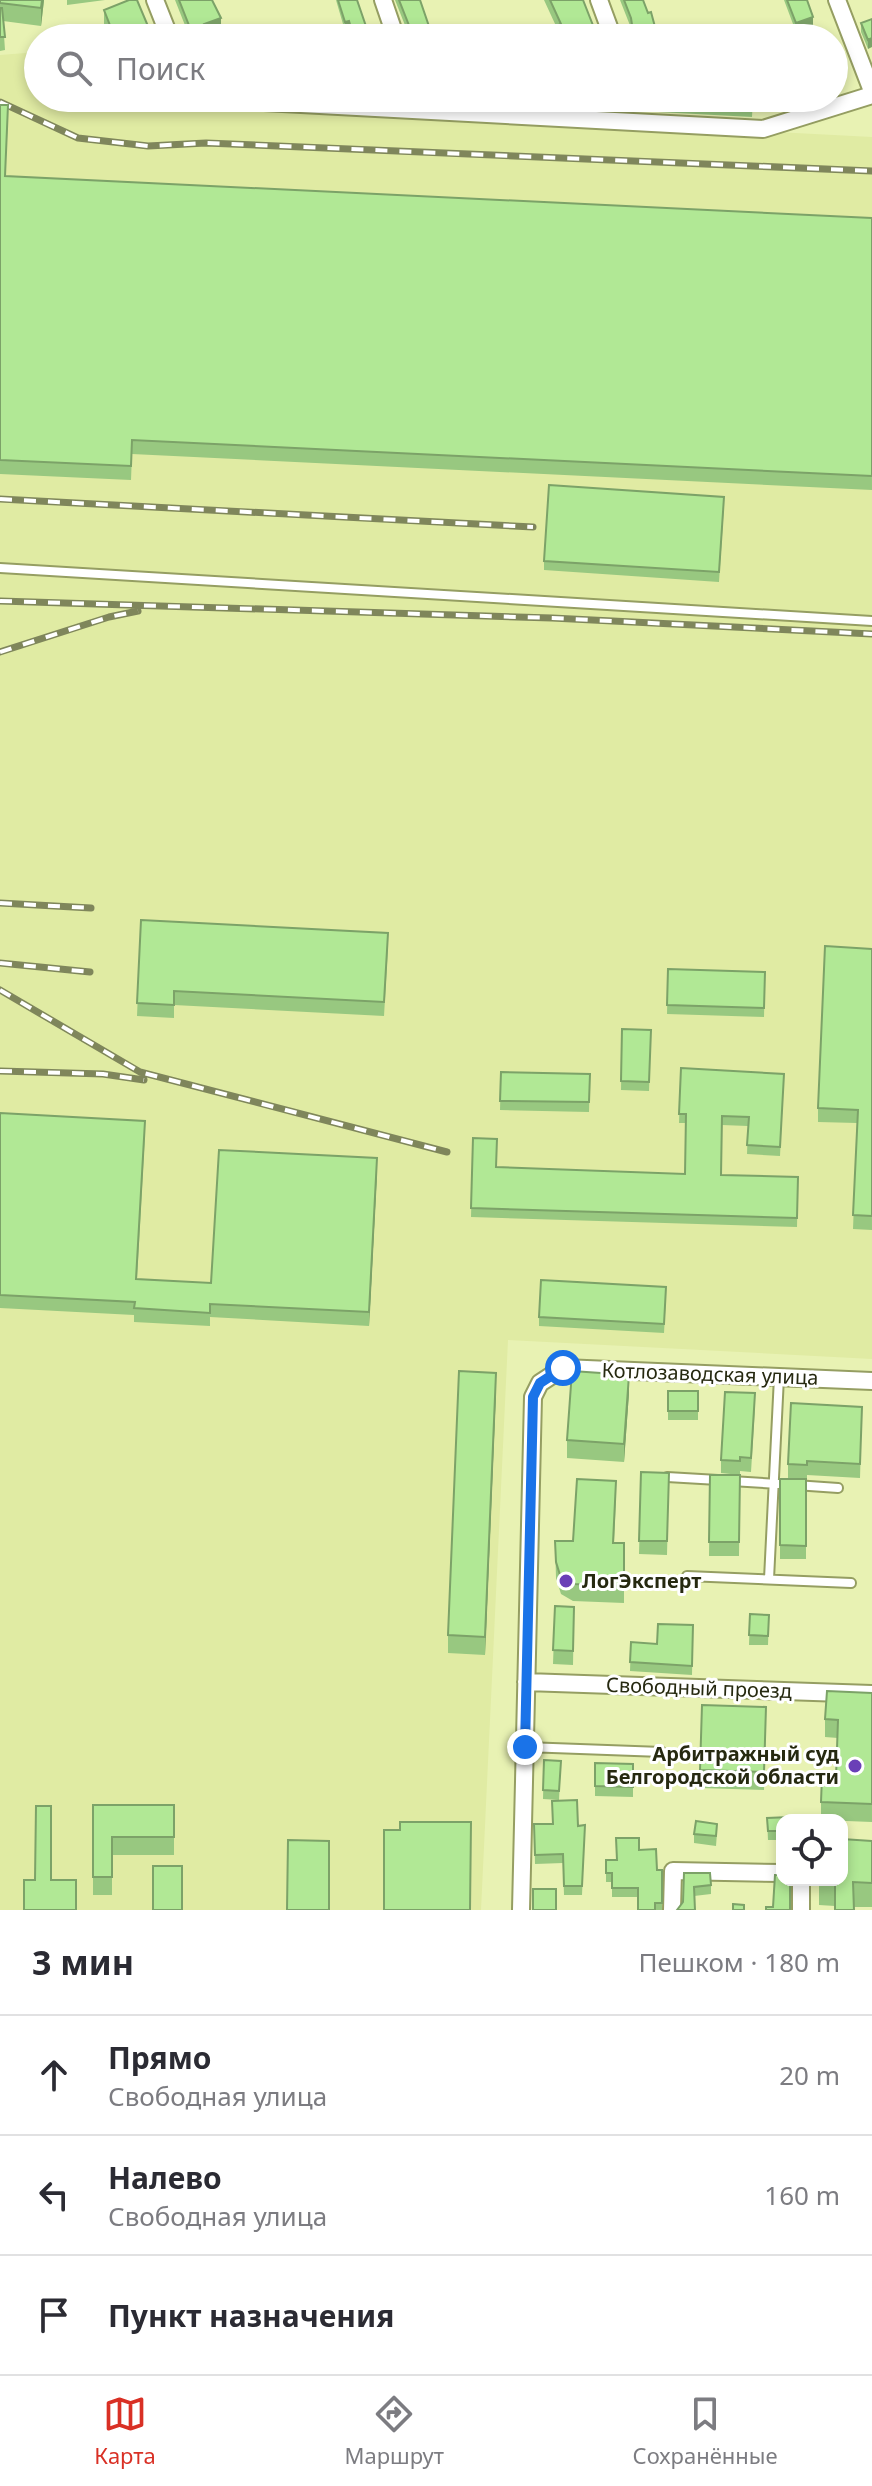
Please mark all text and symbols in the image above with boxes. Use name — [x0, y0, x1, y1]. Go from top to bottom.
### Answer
search box — [24, 24, 848, 112]
icon: search — [52, 46, 96, 90]
text: Поиск — [116, 48, 205, 89]
route start — [545, 1350, 581, 1386]
street label: Котлозаводская улица — [601, 1356, 819, 1391]
place label: ЛогЭксперт — [582, 1567, 701, 1594]
marker: ЛогЭксперт — [557, 1572, 575, 1590]
street label: Свободный проезд — [606, 1671, 792, 1704]
route end — [507, 1729, 543, 1765]
place label: Арбитражный суд Белгородской области — [606, 1740, 839, 1790]
marker: Арбитражный суд Белгородской области — [846, 1757, 864, 1775]
map controls — [776, 1814, 848, 1886]
button: locate — [776, 1814, 848, 1886]
text: 3 мин — [32, 1939, 134, 1985]
text: Пешком · 180 m — [638, 1944, 840, 1980]
text: Прямо — [108, 2037, 212, 2078]
icon: ahead — [32, 2053, 76, 2097]
text: 20 m — [779, 2057, 840, 2093]
text: Свободная улица — [108, 2078, 327, 2114]
text: Налево — [108, 2157, 222, 2198]
icon: left — [32, 2173, 76, 2217]
text: 160 m — [764, 2177, 840, 2213]
text: Свободная улица — [108, 2198, 327, 2234]
icon: arrive — [32, 2293, 76, 2337]
text: Пункт назначения — [108, 2295, 394, 2336]
tab: Карта — [94, 2392, 156, 2470]
tab: Маршрут — [344, 2392, 444, 2470]
tab: Сохранённые — [633, 2392, 778, 2470]

